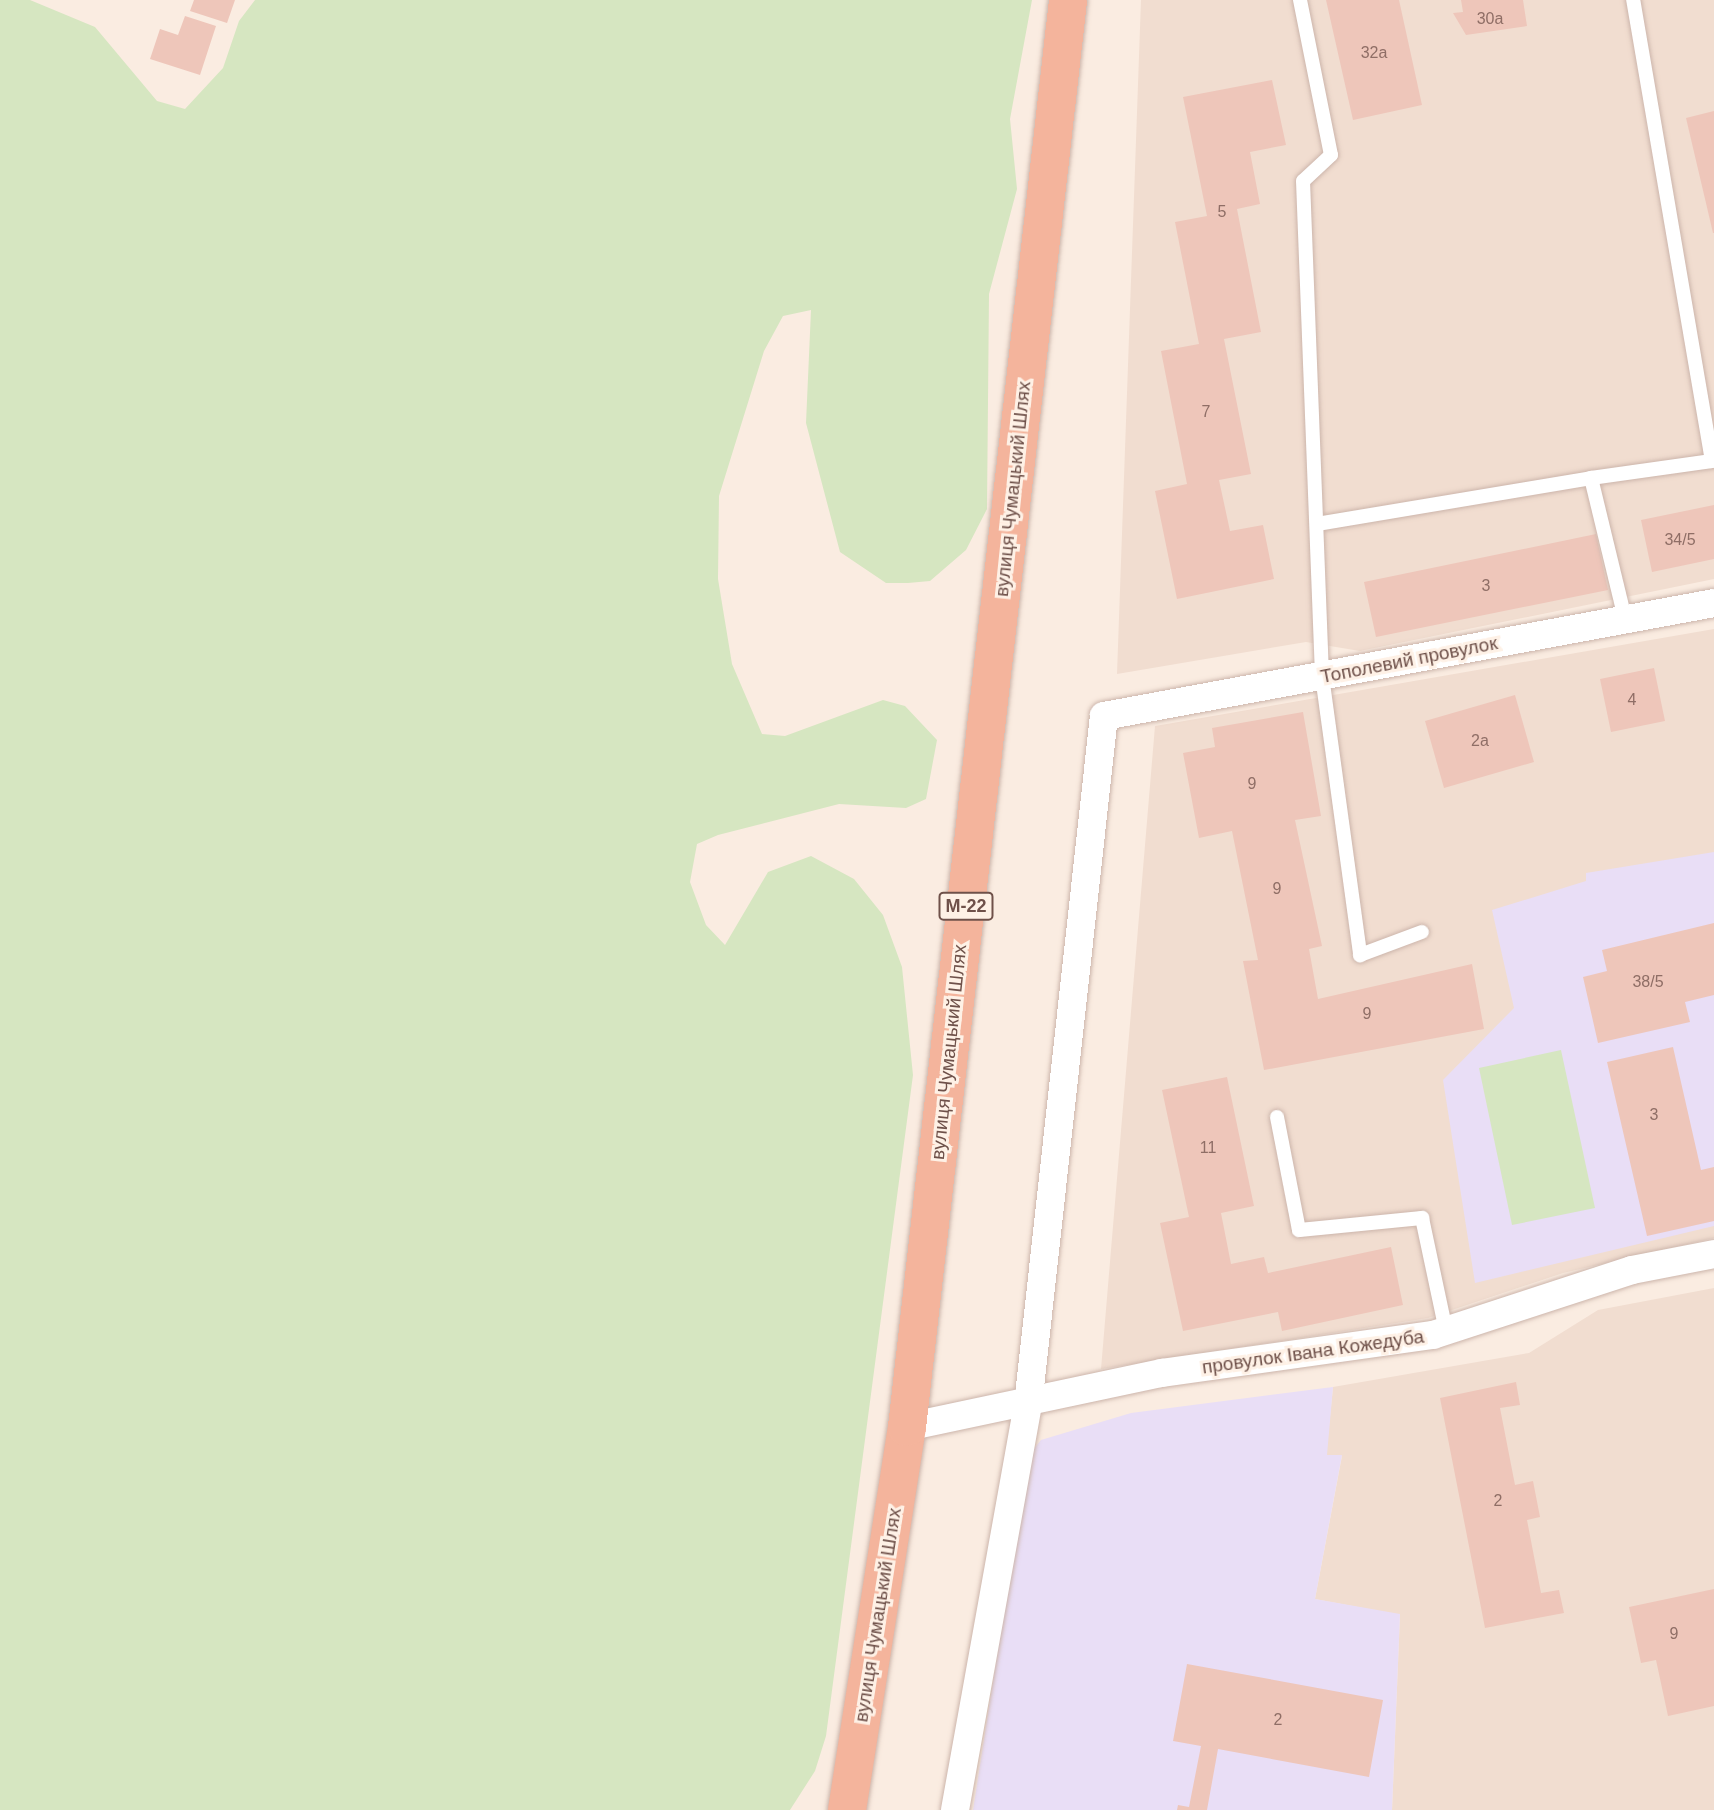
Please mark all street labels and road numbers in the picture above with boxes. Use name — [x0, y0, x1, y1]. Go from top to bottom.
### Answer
street label: вулиця Чумацький Шлях — [990, 380, 1036, 598]
street label: Тополевий провулок — [1319, 632, 1499, 688]
road number: М-22 — [938, 891, 994, 920]
street label: вулиця Чумацький Шлях — [926, 943, 972, 1161]
street label: провулок Івана Кожедуба — [1201, 1325, 1425, 1379]
street label: вулиця Чумацький Шлях — [850, 1506, 906, 1724]

